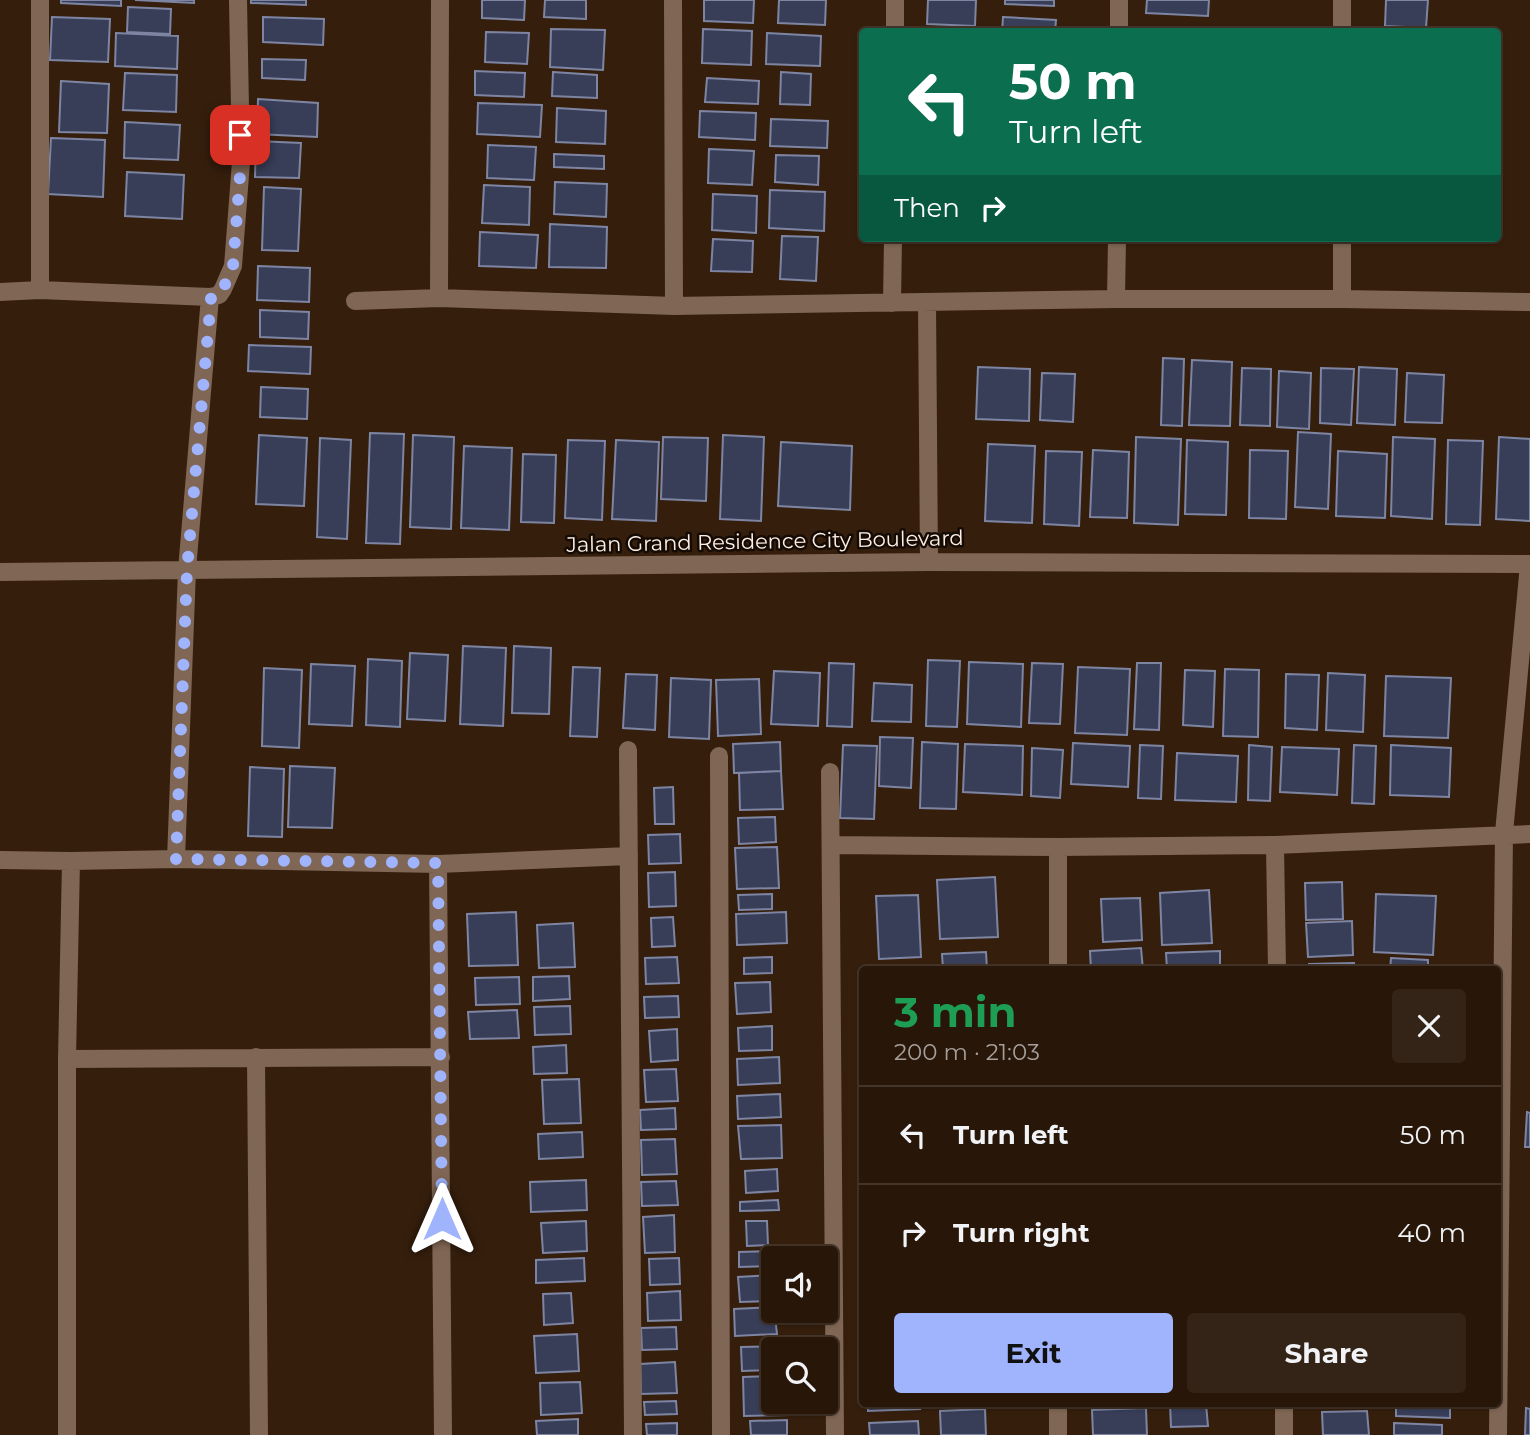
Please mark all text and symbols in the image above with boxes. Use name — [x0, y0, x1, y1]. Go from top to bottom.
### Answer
text: 50 m — [1009, 52, 1137, 111]
icon: left — [894, 56, 985, 147]
pin — [210, 105, 270, 165]
text: Turn left — [1009, 112, 1143, 151]
icon: arrive — [221, 116, 259, 154]
icon: right — [974, 189, 1012, 227]
text: Then — [894, 192, 960, 224]
street label: Jalan Grand Residence City Boulevard — [565, 525, 964, 557]
text: 3 min — [894, 986, 1016, 1038]
button: close — [1392, 989, 1466, 1063]
text: 200 m · 21:03 — [894, 1038, 1040, 1066]
icon: left — [894, 1116, 932, 1154]
text: Turn left — [953, 1119, 1069, 1151]
text: 50 m — [1400, 1119, 1466, 1151]
position arrow — [405, 1182, 479, 1256]
icon: right — [894, 1214, 932, 1252]
text: Turn right — [953, 1217, 1089, 1249]
text: 40 m — [1397, 1217, 1466, 1249]
map controls — [761, 1246, 838, 1414]
button: sound — [761, 1246, 838, 1323]
button: Exit — [894, 1313, 1173, 1393]
button: Share — [1187, 1313, 1466, 1393]
button: search — [761, 1337, 838, 1414]

